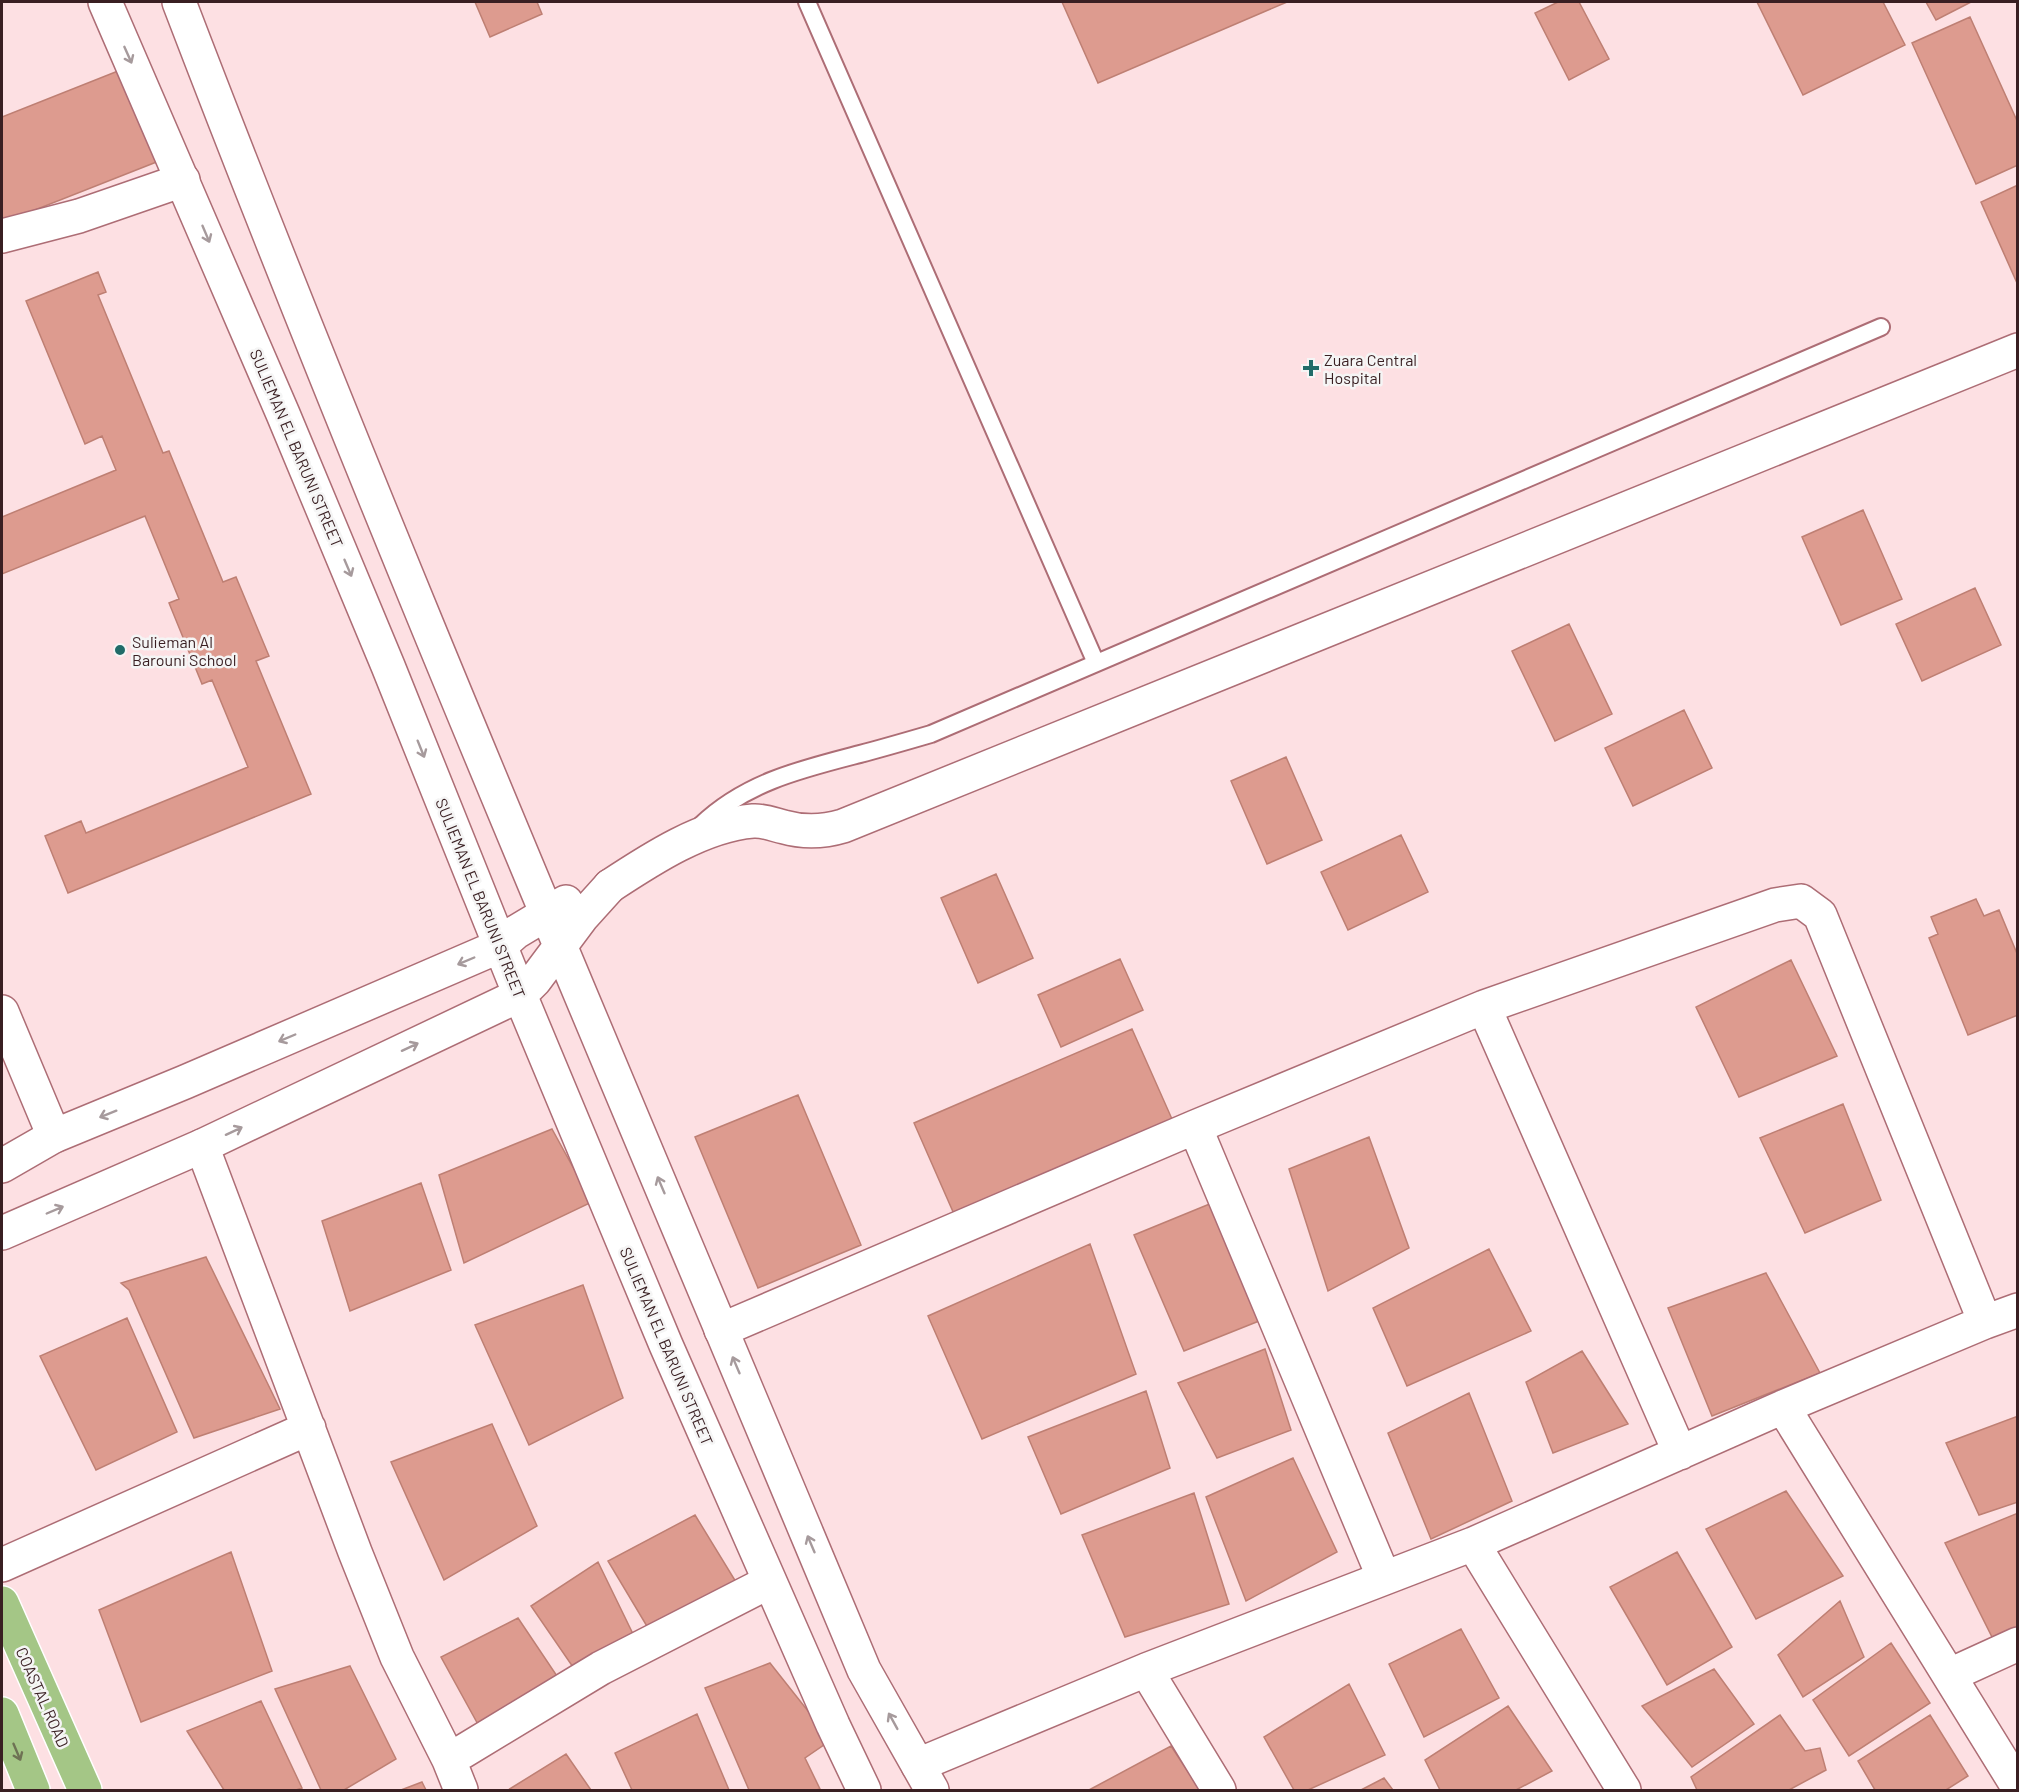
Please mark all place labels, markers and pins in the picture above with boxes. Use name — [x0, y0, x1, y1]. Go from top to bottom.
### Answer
place label: Zuara Central Hospital — [1324, 350, 1417, 387]
marker: Zuara Central Hospital — [1302, 359, 1320, 377]
place label: Sulieman Al Barouni School — [132, 632, 236, 669]
marker: Sulieman Al Barouni School — [113, 643, 127, 657]

